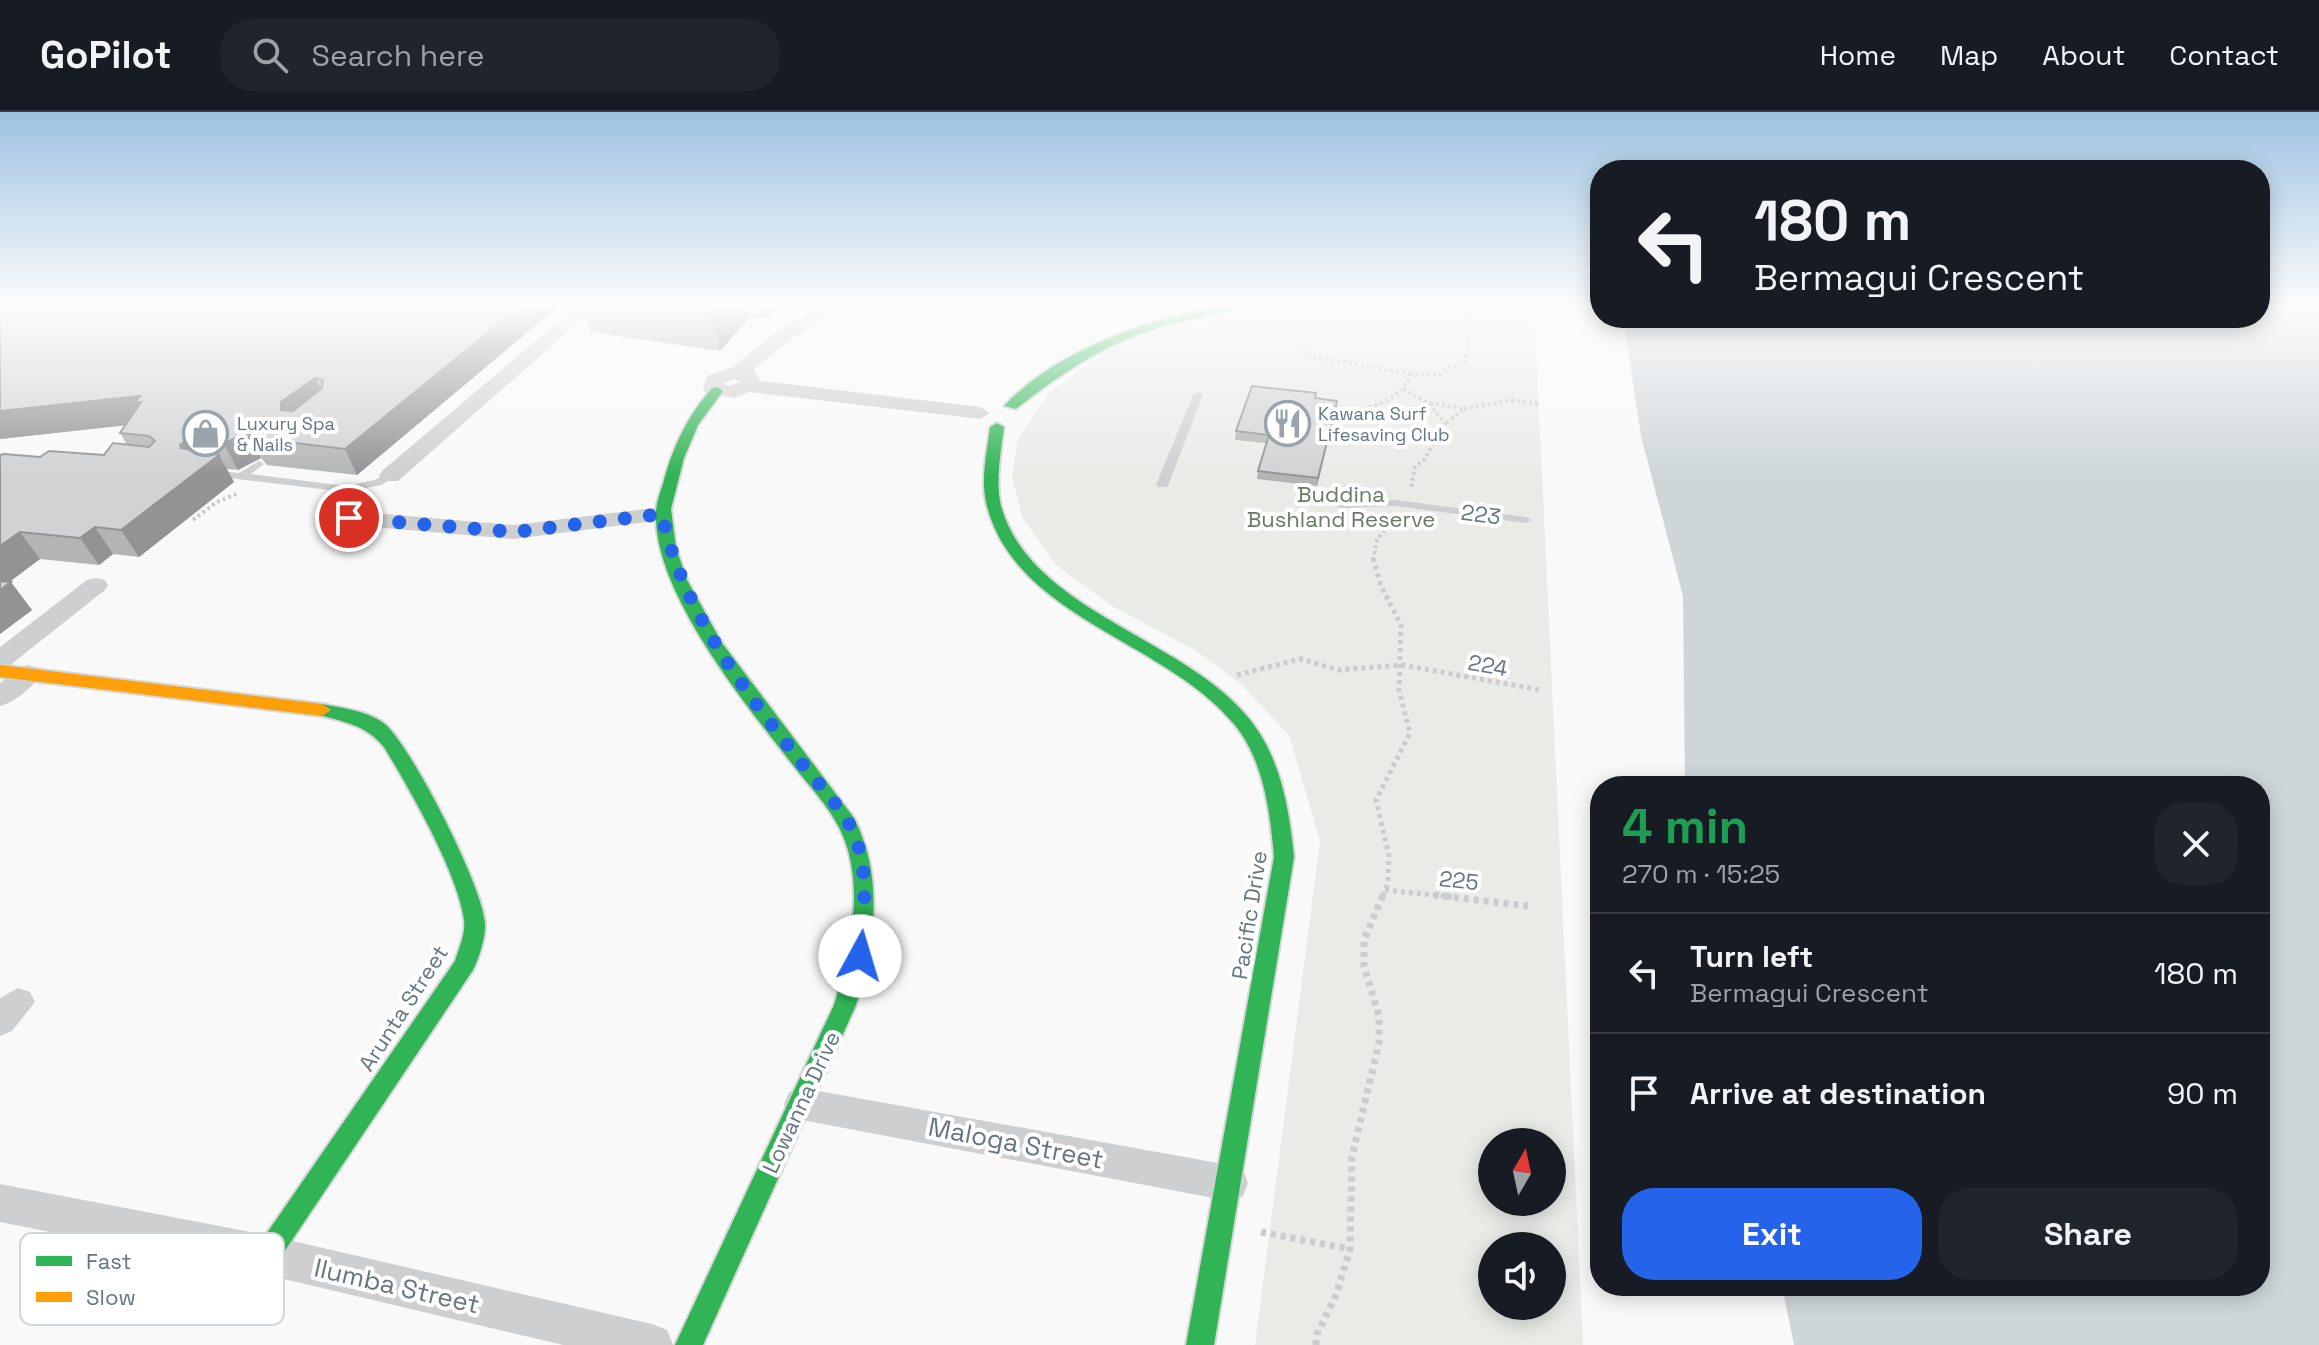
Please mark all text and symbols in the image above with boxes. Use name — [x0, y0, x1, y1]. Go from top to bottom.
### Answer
search box — [220, 19, 780, 91]
text: GoPilot — [40, 31, 172, 79]
icon: search — [248, 33, 292, 77]
text: Search here — [312, 36, 484, 75]
text: Home — [1820, 37, 1896, 73]
text: Map — [1940, 37, 1998, 73]
text: About — [2042, 37, 2125, 73]
text: Contact — [2169, 37, 2279, 73]
text: 180 m — [1754, 185, 1911, 256]
icon: left — [1622, 192, 1726, 296]
text: Bermagui Crescent — [1754, 255, 2084, 301]
restaurant icon: Kawana Surf Lifesaving Club — [1263, 400, 1311, 448]
place label: Kawana Surf Lifesaving Club — [1318, 402, 1450, 446]
shop icon: Luxury Spa & Nails — [182, 410, 230, 458]
place label: Luxury Spa & Nails — [237, 412, 335, 456]
park label: Buddina Bushland Reserve — [1247, 480, 1435, 533]
pin — [315, 484, 383, 552]
icon: arrive — [327, 496, 371, 540]
street label: 223 — [1460, 498, 1502, 530]
street label: 224 — [1466, 648, 1510, 682]
text: 4 min — [1622, 796, 1748, 857]
button: close — [2154, 802, 2238, 886]
street label: Pacific Drive — [1225, 849, 1273, 981]
text: 270 m · 15:25 — [1622, 857, 1780, 891]
street label: 225 — [1438, 864, 1480, 896]
position arrow — [818, 914, 902, 998]
text: Turn left — [1690, 937, 1813, 976]
street label: Arunta Street — [352, 940, 454, 1076]
icon: left — [1622, 951, 1666, 995]
text: 180 m — [2154, 954, 2238, 993]
text: Bermagui Crescent — [1690, 976, 1929, 1010]
street label: Lowanna Drive — [756, 1027, 846, 1177]
icon: arrive — [1622, 1071, 1666, 1115]
text: Arrive at destination — [1690, 1074, 1986, 1113]
text: 90 m — [2167, 1074, 2238, 1113]
street label: Maloga Street — [926, 1109, 1106, 1177]
north arrow — [1478, 1128, 1566, 1216]
map controls — [1478, 1128, 1566, 1320]
button: Exit — [1622, 1188, 1922, 1280]
button: Share — [1938, 1188, 2238, 1280]
button: sound — [1478, 1232, 1566, 1320]
legend — [20, 1233, 284, 1325]
text: Fast — [86, 1247, 132, 1275]
street label: Ilumba Street — [311, 1250, 483, 1322]
text: Slow — [86, 1283, 136, 1311]

